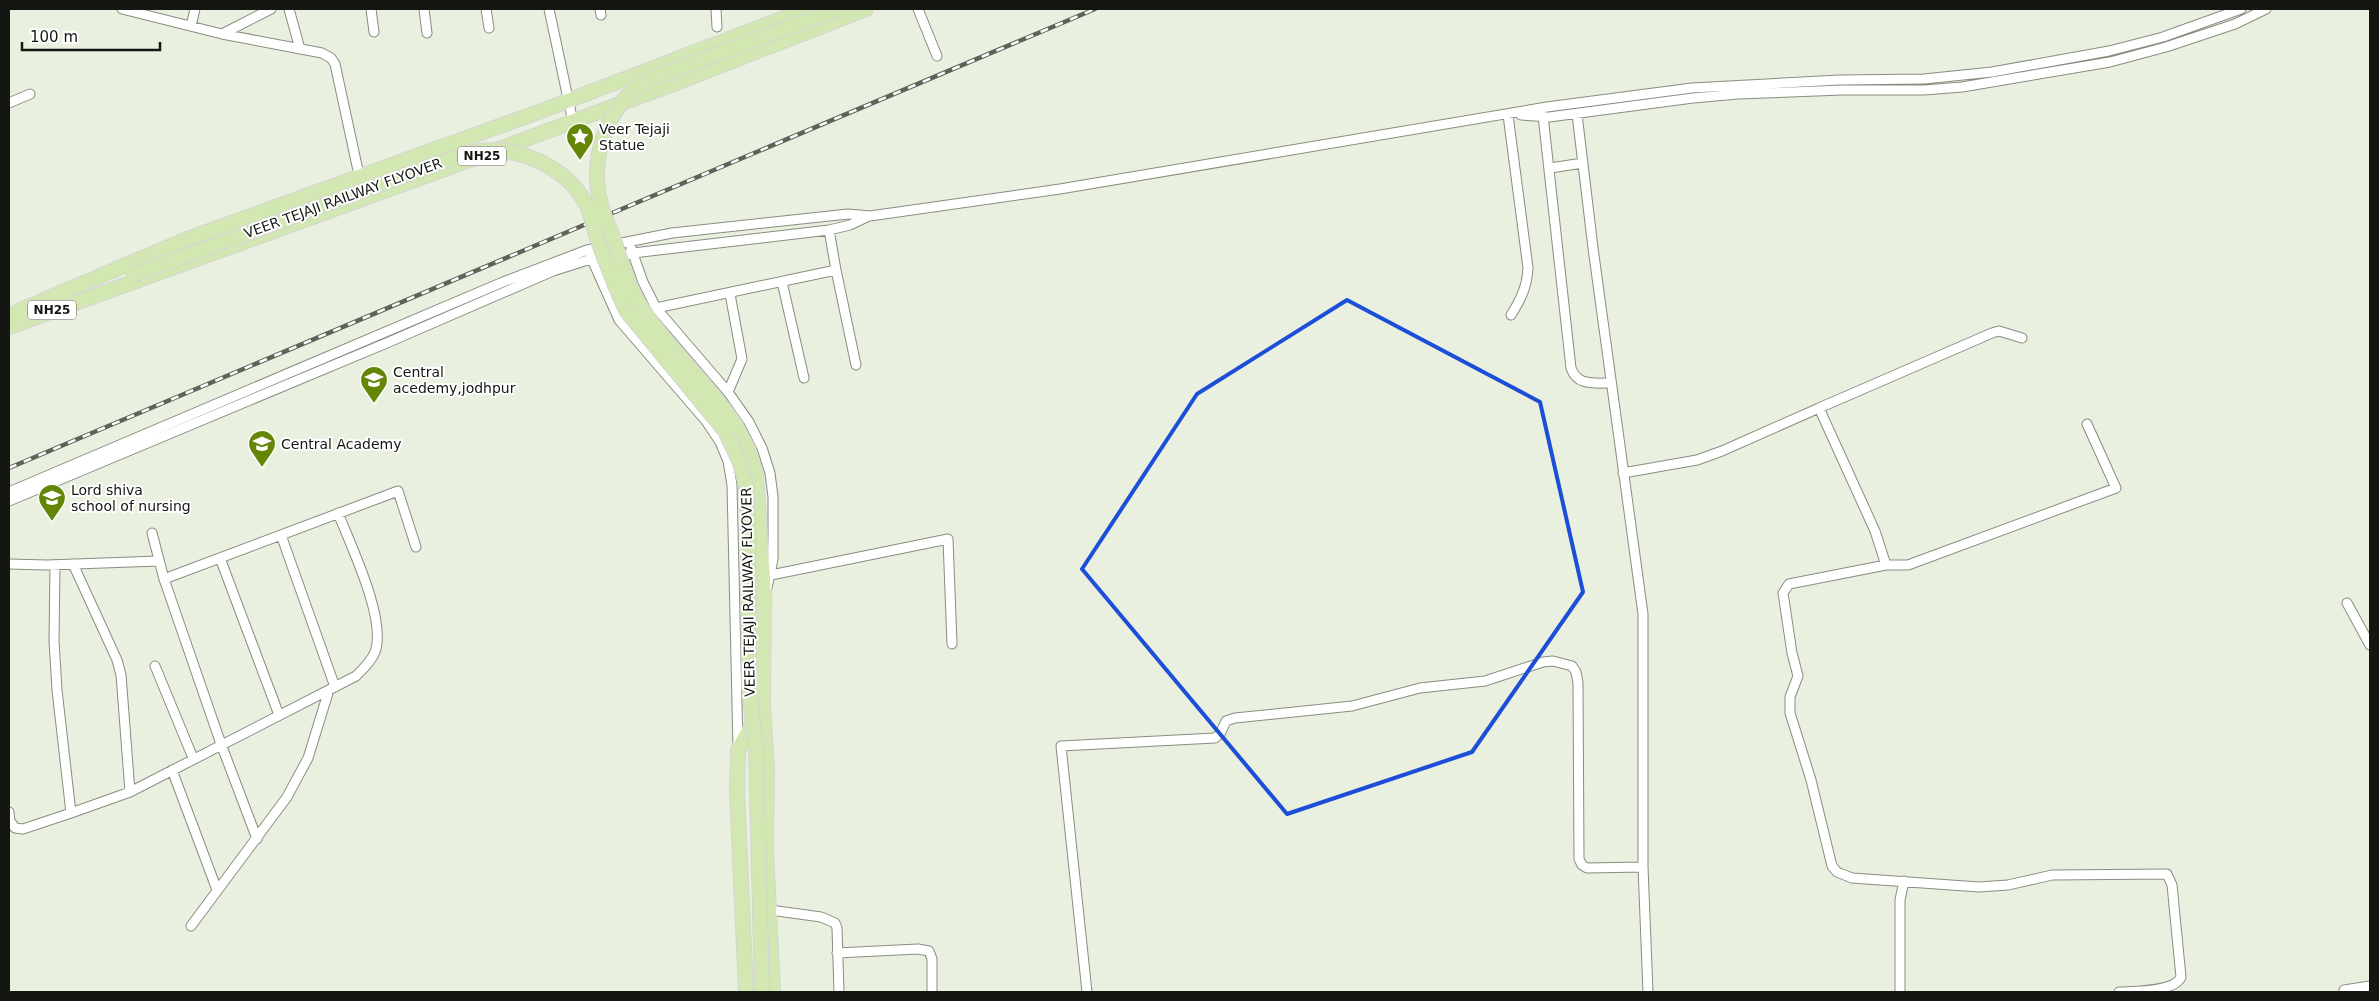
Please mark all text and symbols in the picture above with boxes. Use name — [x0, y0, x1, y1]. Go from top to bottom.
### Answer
scale bar — [22, 20, 160, 52]
text: 100 m — [30, 28, 78, 46]
place label: Veer Tejaji Statue — [599, 121, 670, 153]
place icon: Veer Tejaji Statue — [565, 122, 595, 161]
road number: NH25 — [458, 146, 506, 166]
street label: VEER TEJAJI RAILWAY FLYOVER — [242, 155, 444, 241]
road number: NH25 — [28, 300, 76, 320]
place label: Central acedemy,jodhpur — [393, 364, 516, 396]
school or university icon: Central acedemy,jodhpur — [359, 365, 389, 404]
school or university icon: Central Academy — [247, 429, 277, 468]
place label: Central Academy — [281, 436, 401, 452]
place label: Lord shiva school of nursing — [71, 482, 191, 514]
school or university icon: Lord shiva school of nursing — [37, 483, 67, 522]
street label: VEER TEJAJI RAILWAY FLYOVER — [738, 487, 758, 697]

